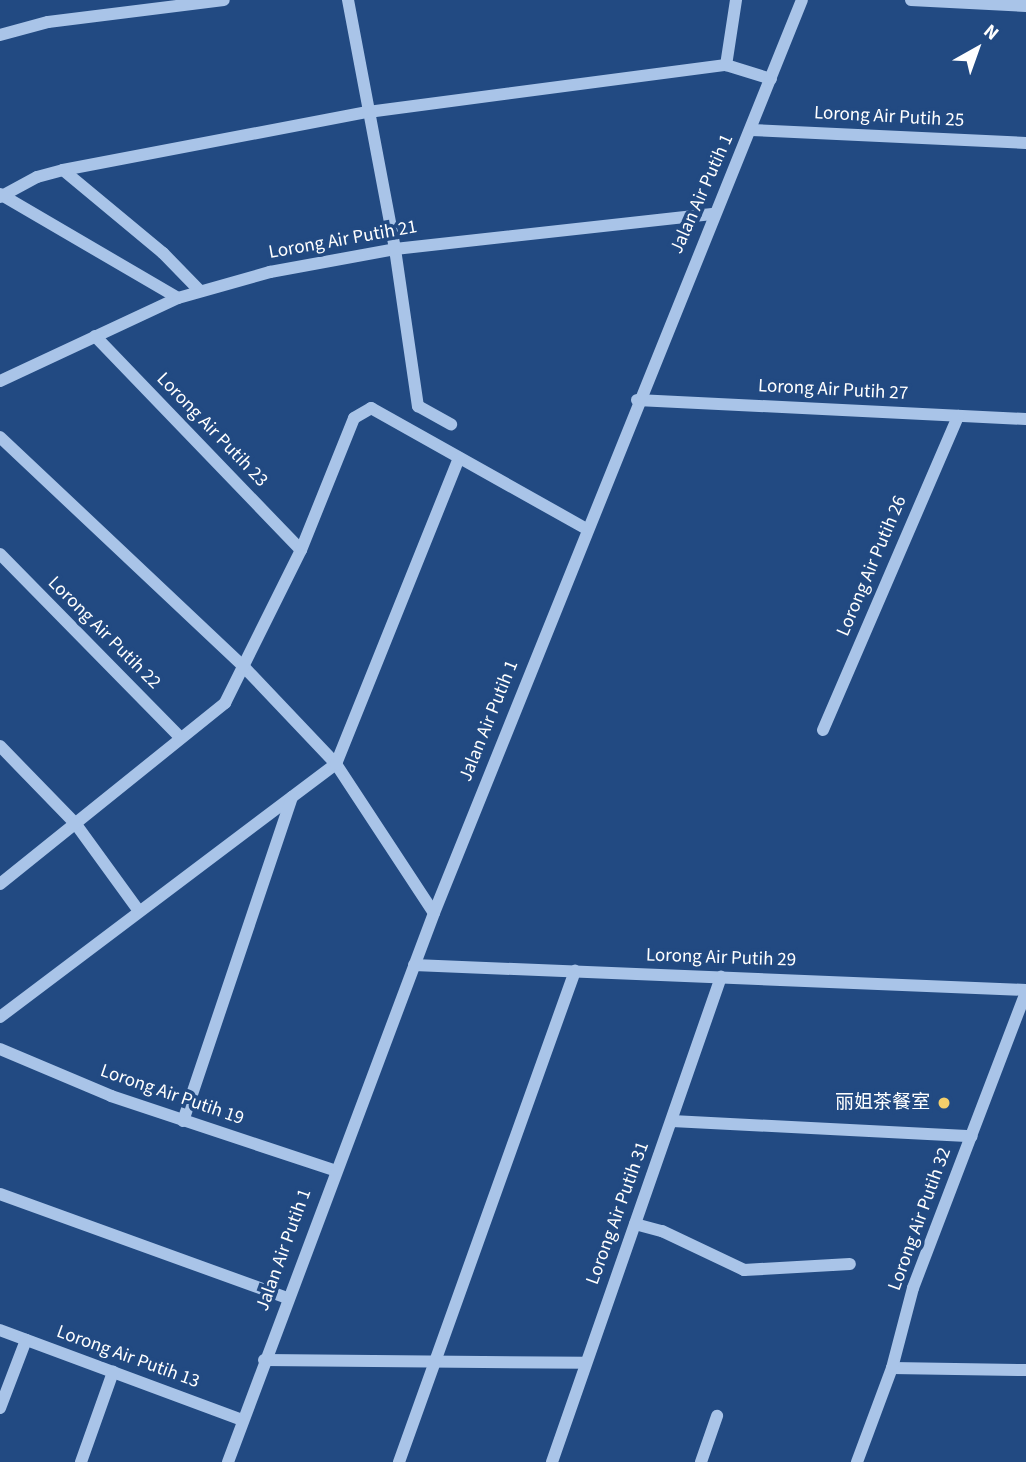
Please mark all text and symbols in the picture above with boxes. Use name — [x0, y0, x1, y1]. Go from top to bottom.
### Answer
north arrow — [942, 14, 1012, 84]
text: N — [977, 18, 1004, 47]
street label: Lorong Air Putih 25 — [813, 102, 965, 132]
street label: Jalan Air Putih 1 — [665, 131, 739, 257]
street label: Lorong Air Putih 21 — [267, 216, 419, 264]
street label: Lorong Air Putih 23 — [152, 368, 272, 492]
street label: Lorong Air Putih 27 — [757, 375, 909, 405]
street label: Lorong Air Putih 26 — [832, 492, 912, 640]
street label: Lorong Air Putih 22 — [43, 572, 165, 694]
street label: Jalan Air Putih 1 — [454, 657, 524, 785]
street label: Lorong Air Putih 29 — [645, 944, 797, 972]
street label: Lorong Air Putih 19 — [97, 1060, 247, 1130]
place label: 丽姐茶餐室 — [835, 1092, 930, 1114]
marker: 丽姐茶餐室 — [936, 1095, 952, 1111]
street label: Lorong Air Putih 31 — [582, 1138, 654, 1288]
street label: Lorong Air Putih 32 — [884, 1144, 956, 1294]
street label: Jalan Air Putih 1 — [251, 1186, 317, 1314]
street label: Lorong Air Putih 13 — [53, 1321, 203, 1393]

